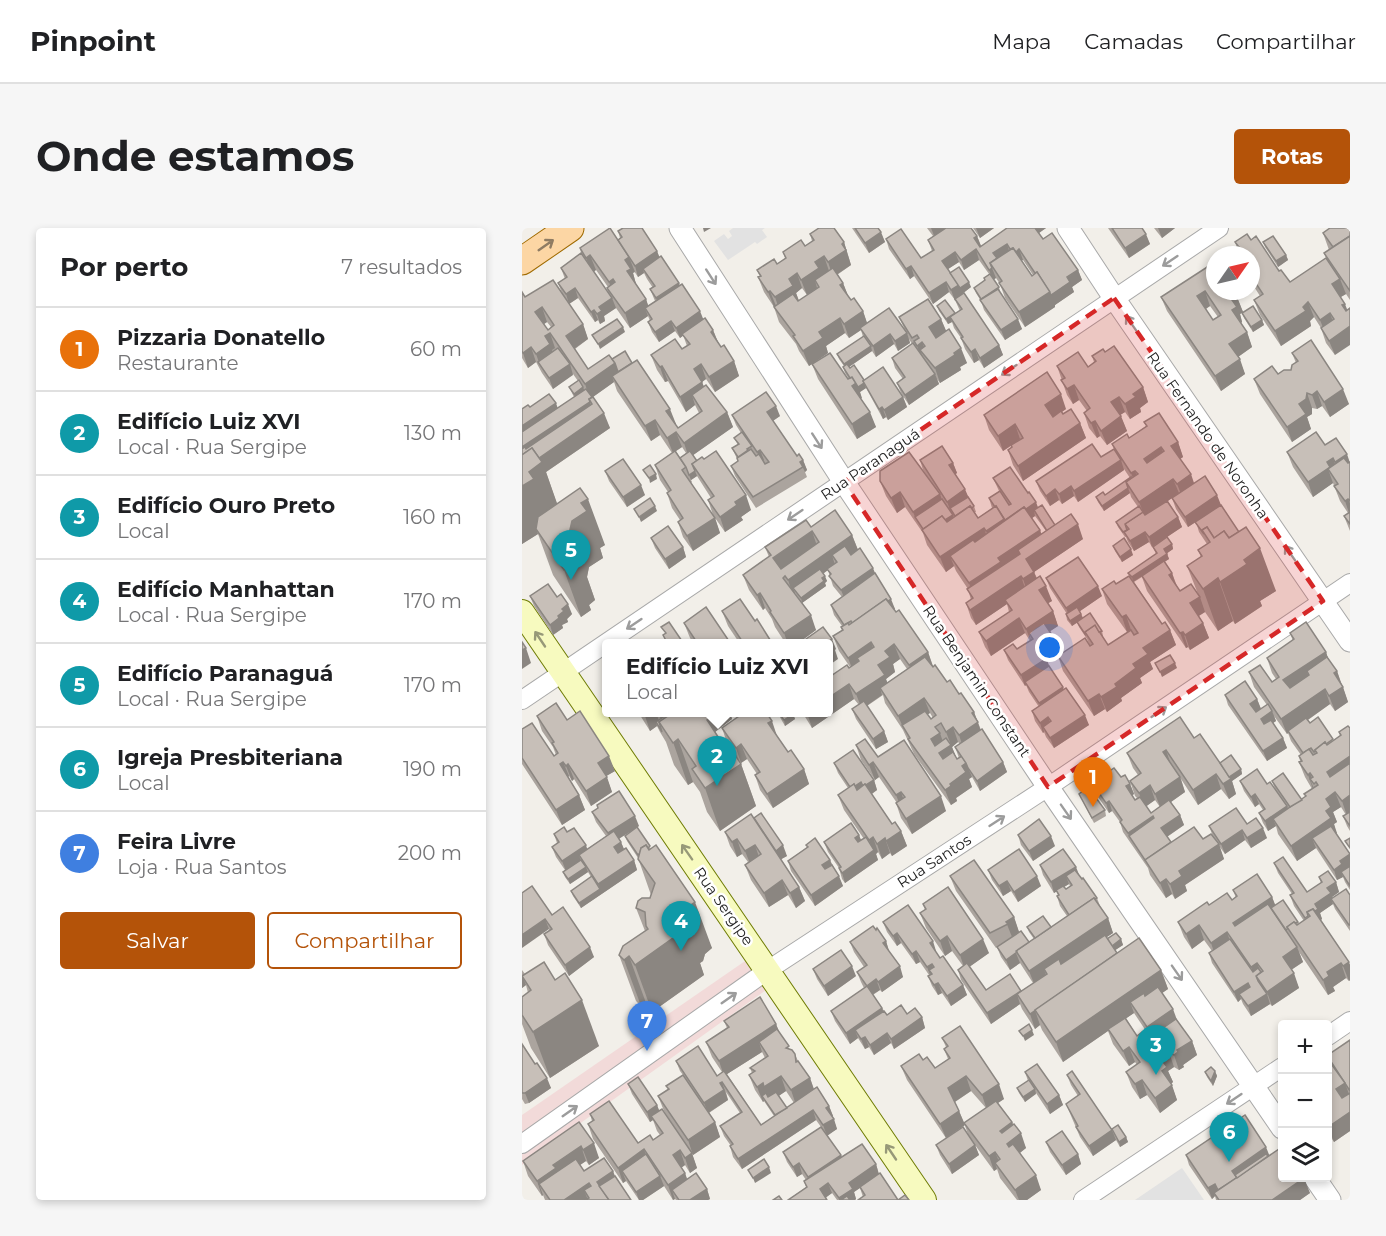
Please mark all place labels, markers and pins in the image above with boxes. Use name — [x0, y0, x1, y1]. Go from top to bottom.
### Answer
pin: 5 — [551, 530, 590, 580]
pin: 2 — [698, 736, 736, 786]
pin: 1 — [1074, 758, 1112, 807]
pin: 4 — [662, 902, 700, 951]
pin: 7 — [628, 1002, 666, 1051]
pin: 3 — [1136, 1026, 1176, 1075]
pin: 6 — [1210, 1112, 1248, 1162]

